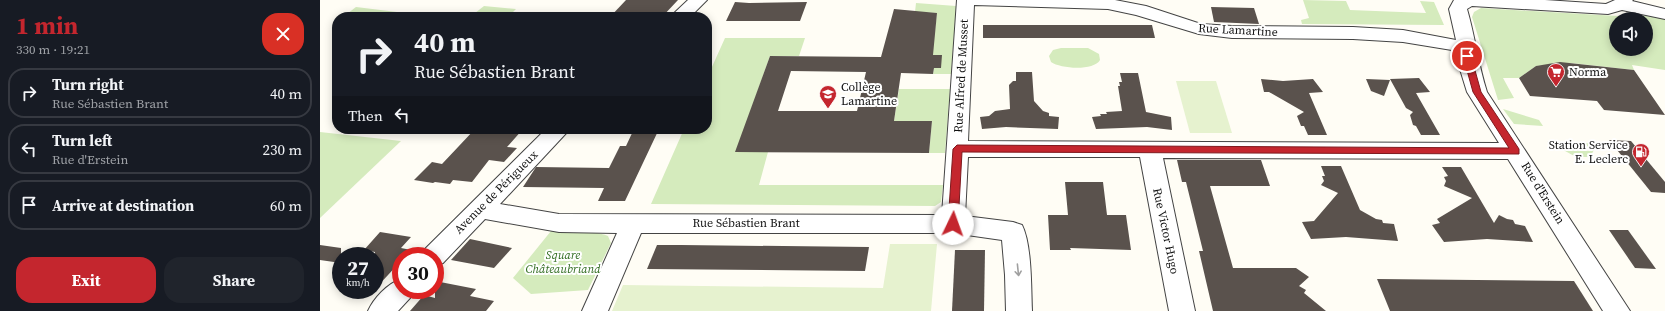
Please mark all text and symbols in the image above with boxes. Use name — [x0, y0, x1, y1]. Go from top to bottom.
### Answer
text: 1 min — [16, 9, 78, 42]
map controls — [1609, 12, 1653, 56]
button: sound — [1609, 12, 1653, 56]
button: close — [262, 13, 304, 55]
street label: Rue Alfred de Musset — [950, 19, 972, 133]
street label: Rue Lamartine — [1198, 20, 1278, 40]
text: 40 m — [414, 23, 476, 61]
icon: right — [348, 28, 400, 80]
pin — [1450, 39, 1484, 73]
text: 330 m · 19:21 — [16, 41, 90, 58]
icon: arrive — [1456, 45, 1478, 67]
text: Rue Sébastien Brant — [414, 59, 575, 84]
supermarket icon: Norma — [1546, 62, 1566, 87]
place label: Norma — [1569, 64, 1607, 80]
text: Turn right — [52, 74, 124, 95]
place label: Collège Lamartine — [841, 79, 897, 109]
icon: right — [18, 82, 40, 104]
text: 40 m — [270, 83, 302, 104]
school or university icon: Collège Lamartine — [818, 84, 838, 109]
text: Rue Sébastien Brant — [52, 95, 168, 112]
icon: left — [391, 104, 413, 126]
text: Then — [348, 105, 383, 126]
text: Turn left — [52, 130, 112, 151]
place label: Station Service E. Leclerc — [1549, 137, 1628, 167]
icon: left — [18, 138, 40, 160]
text: 230 m — [262, 139, 302, 160]
fuel station icon: Station Service E. Leclerc — [1631, 142, 1651, 167]
street label: Avenue de Périgueux — [451, 146, 542, 237]
text: Rue d'Erstein — [52, 151, 128, 168]
street label: Rue d'Erstein — [1518, 159, 1568, 227]
street label: Rue Victor Hugo — [1149, 187, 1183, 276]
icon: arrive — [18, 194, 40, 216]
text: Arrive at destination — [52, 195, 194, 216]
text: 60 m — [270, 195, 302, 216]
position arrow — [932, 203, 974, 245]
street label: Rue Sébastien Brant — [692, 215, 800, 231]
speed limit sign: 30 — [392, 247, 444, 299]
park label: Square Châteaubriand — [525, 247, 601, 277]
text: 27 — [347, 254, 369, 282]
button: Exit — [16, 257, 156, 303]
button: Share — [164, 257, 304, 303]
one-way arrow — [1014, 263, 1021, 276]
text: km/h — [346, 276, 370, 289]

